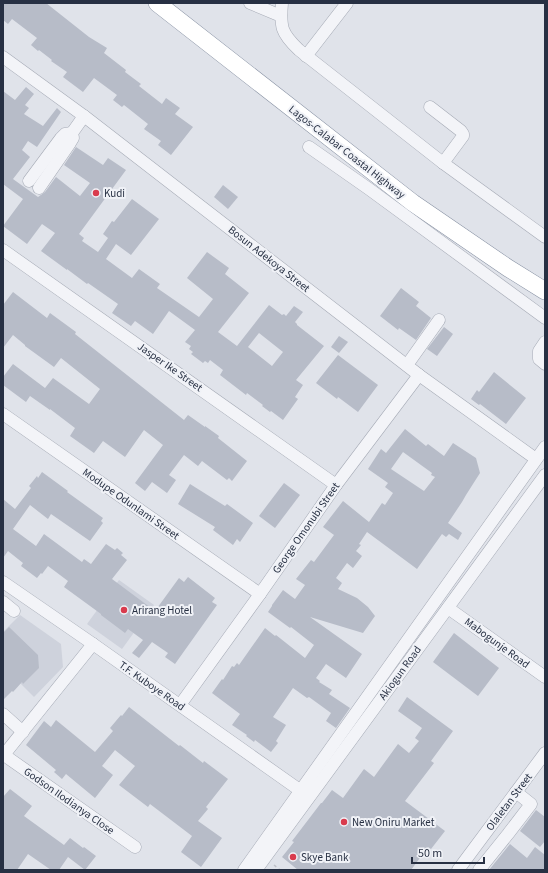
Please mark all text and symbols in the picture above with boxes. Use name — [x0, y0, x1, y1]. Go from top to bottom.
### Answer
street label: Lagos-Calabar Coastal Highway — [286, 102, 408, 202]
place label: Kudi — [104, 186, 125, 201]
marker: Kudi — [91, 188, 101, 198]
street label: Bosun Adekoya Street — [225, 222, 313, 296]
street label: Jasper Ike Street — [134, 339, 206, 395]
street label: Modupe Odunlami Street — [80, 465, 183, 543]
street label: George Omonubi Street — [269, 479, 343, 576]
place label: Arirang Hotel — [132, 603, 192, 618]
marker: Arirang Hotel — [119, 605, 129, 615]
street label: Mabogunje Road — [461, 614, 533, 672]
street label: Akiogun Road — [375, 643, 425, 703]
street label: T.F. Kuboye Road — [116, 658, 188, 714]
street label: Godson Ilodianya Close — [21, 764, 118, 838]
street label: Olaletan Street — [482, 770, 536, 834]
place label: New Oniru Market — [352, 815, 435, 830]
marker: New Oniru Market — [339, 817, 349, 827]
scale bar — [412, 839, 484, 865]
text: 50 m — [418, 845, 442, 862]
place label: Skye Bank — [301, 850, 349, 865]
marker: Skye Bank — [288, 852, 298, 862]

